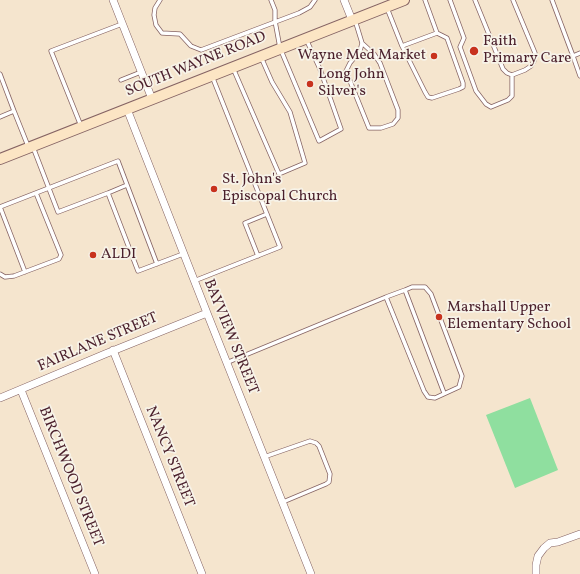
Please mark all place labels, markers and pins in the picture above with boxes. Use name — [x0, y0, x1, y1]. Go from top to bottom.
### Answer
place label: Faith Primary Care — [483, 33, 571, 68]
marker: Faith Primary Care — [468, 45, 480, 57]
place label: Wayne Med Market — [298, 47, 426, 65]
marker: Wayne Med Market — [429, 51, 439, 61]
place label: Long John Silver's — [318, 66, 385, 101]
marker: Long John Silver's — [305, 79, 315, 89]
place label: St. John's Episcopal Church — [222, 171, 338, 206]
marker: St. John's Episcopal Church — [209, 184, 219, 194]
place label: ALDI — [101, 246, 136, 264]
marker: ALDI — [88, 250, 98, 260]
place label: Marshall Upper Elementary School — [447, 299, 571, 334]
marker: Marshall Upper Elementary School — [434, 312, 444, 322]

